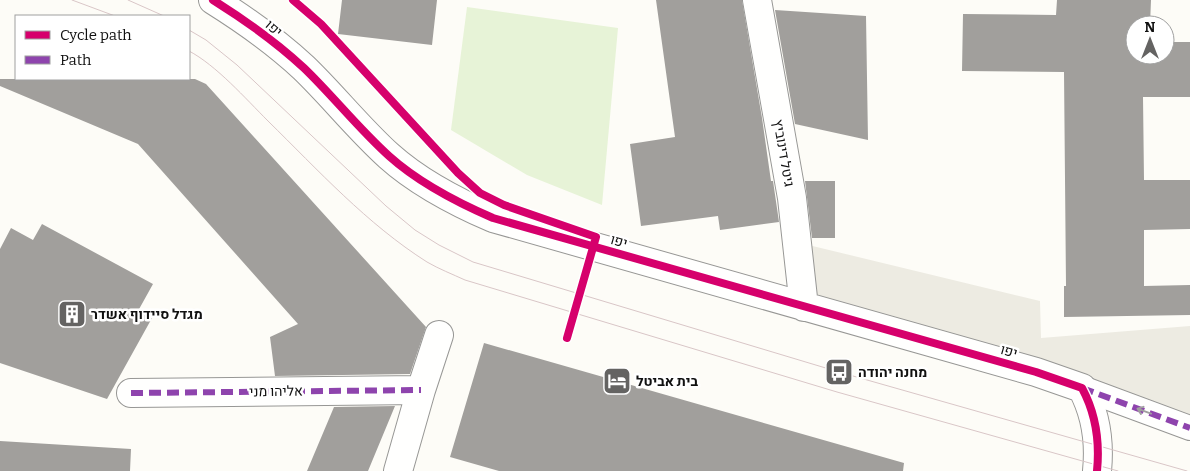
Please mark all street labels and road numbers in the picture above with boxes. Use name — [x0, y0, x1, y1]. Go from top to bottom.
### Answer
street label: יפו — [262, 16, 286, 40]
street label: גיטל דינוביץ — [769, 118, 798, 188]
street label: יפו — [608, 231, 629, 252]
street label: יפו — [998, 341, 1019, 362]
street label: אליהו מני — [249, 383, 303, 400]

